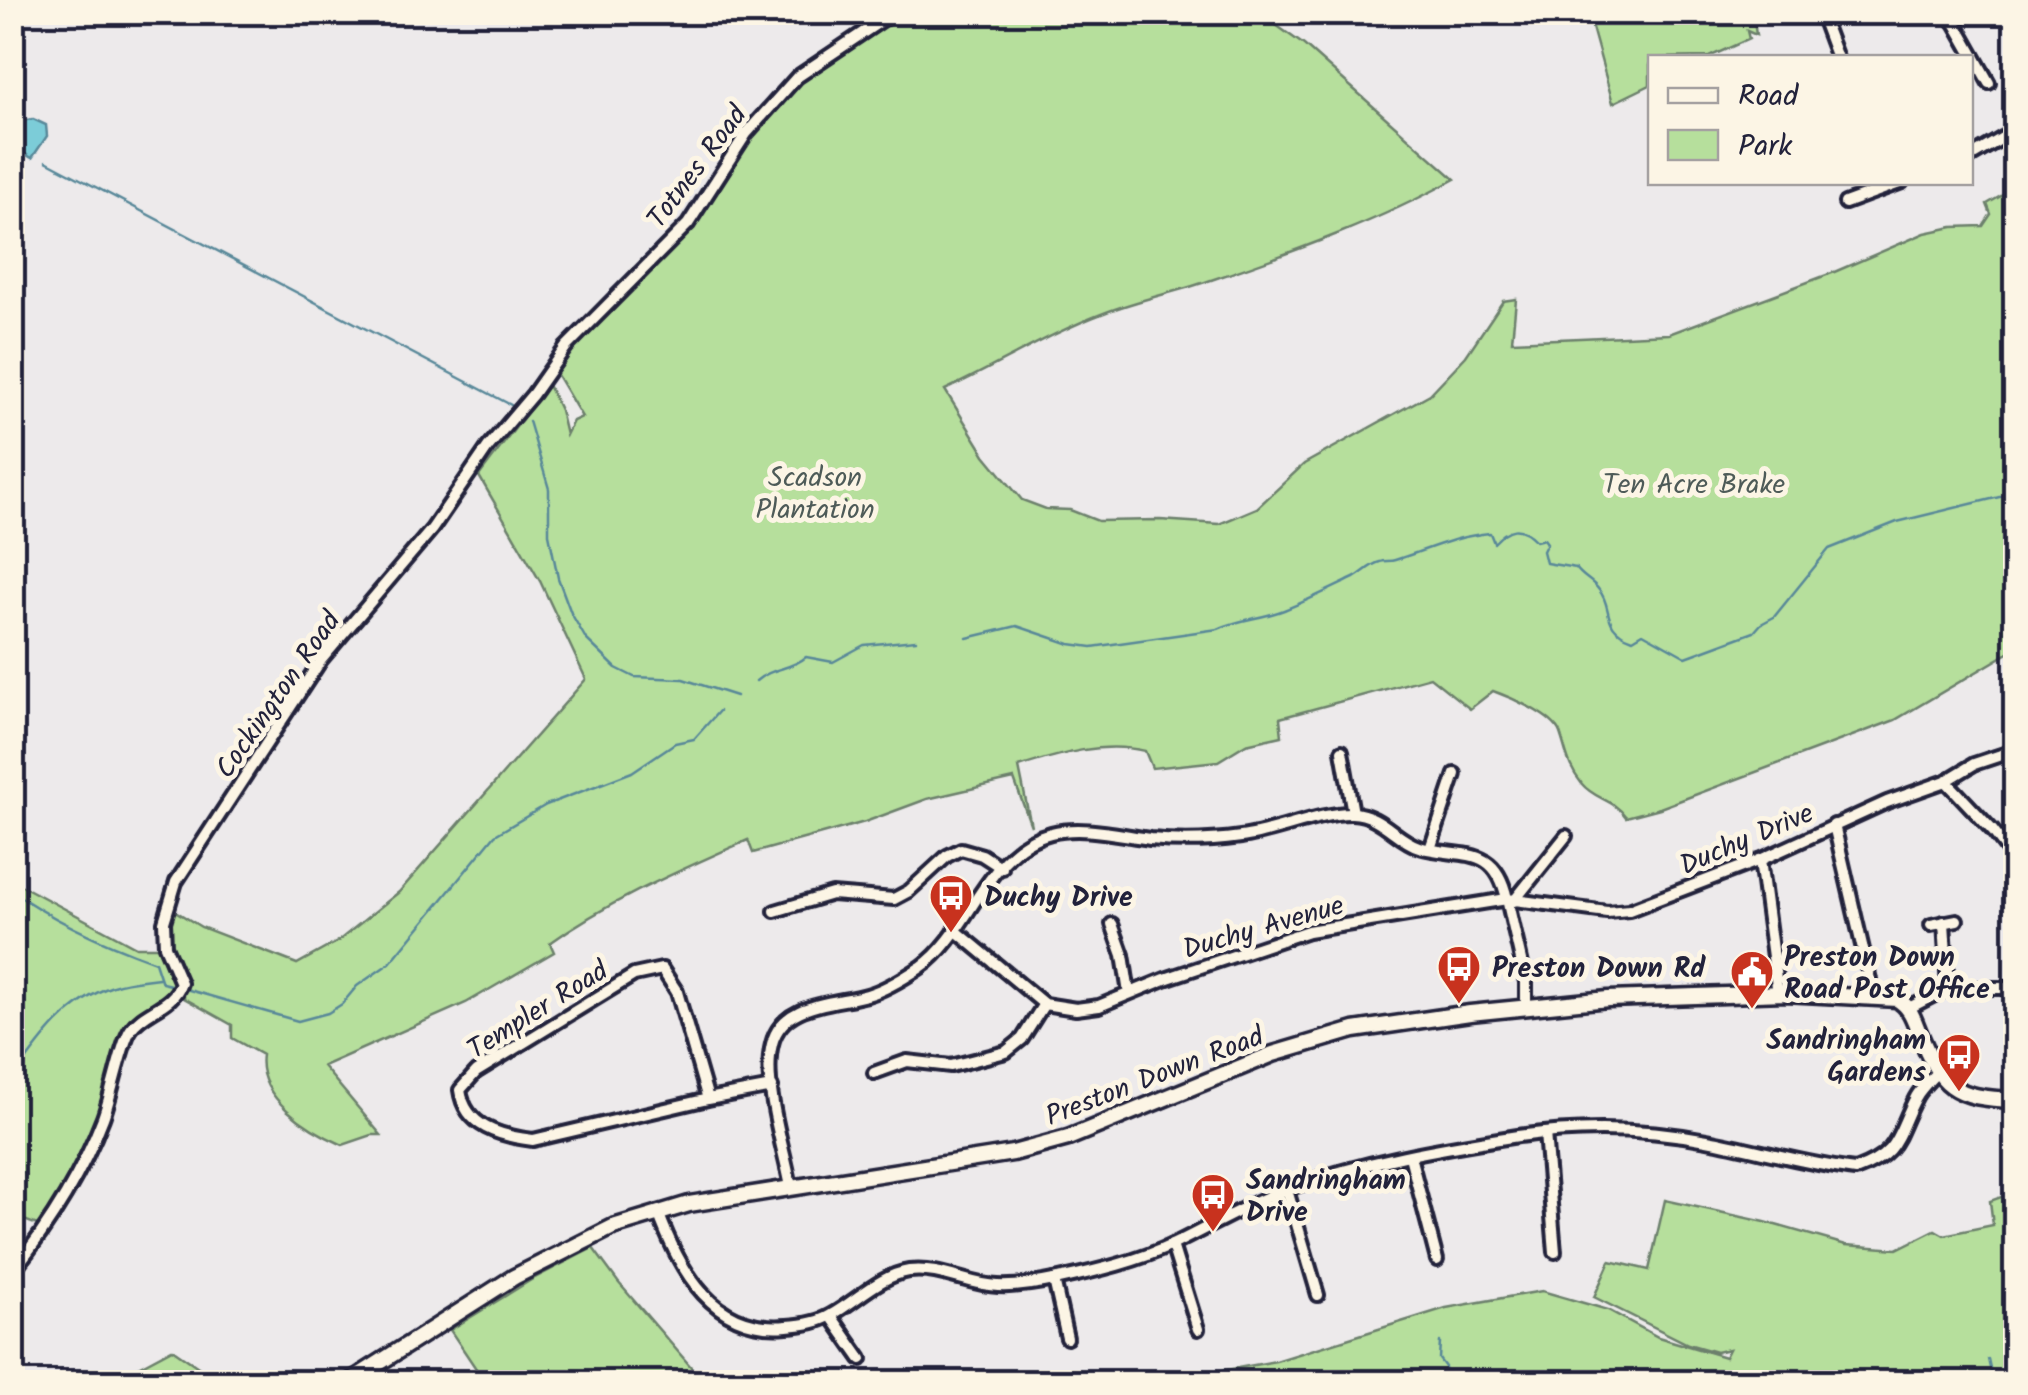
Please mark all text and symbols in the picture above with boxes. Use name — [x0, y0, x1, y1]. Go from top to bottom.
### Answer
legend — [1648, 55, 1973, 185]
text: Road — [1738, 73, 1799, 121]
street label: Totnes Road — [636, 95, 760, 239]
text: Park — [1738, 123, 1793, 171]
park label: Scadson Plantation — [755, 456, 875, 533]
park label: Ten Acre Brake — [1603, 463, 1786, 508]
street label: Cockington Road — [204, 602, 354, 789]
street label: Duchy Drive — [1673, 792, 1821, 889]
bus stop icon: Duchy Drive — [928, 873, 974, 934]
place label: Duchy Drive — [984, 876, 1133, 921]
street label: Duchy Avenue — [1178, 884, 1350, 973]
place label: Preston Down Road Post Office — [1784, 936, 1990, 1013]
bus stop icon: Preston Down Rd — [1436, 944, 1482, 1005]
place label: Preston Down Rd — [1492, 947, 1706, 992]
street label: Templer Road — [459, 949, 619, 1072]
public building icon: Preston Down Road Post Office — [1729, 949, 1775, 1010]
street label: Preston Down Road — [1039, 1015, 1272, 1140]
place label: Sandringham Gardens — [1766, 1019, 1926, 1096]
bus stop icon: Sandringham Gardens — [1936, 1032, 1982, 1093]
place label: Sandringham Drive — [1246, 1159, 1406, 1236]
bus stop icon: Sandringham Drive — [1190, 1172, 1236, 1233]

